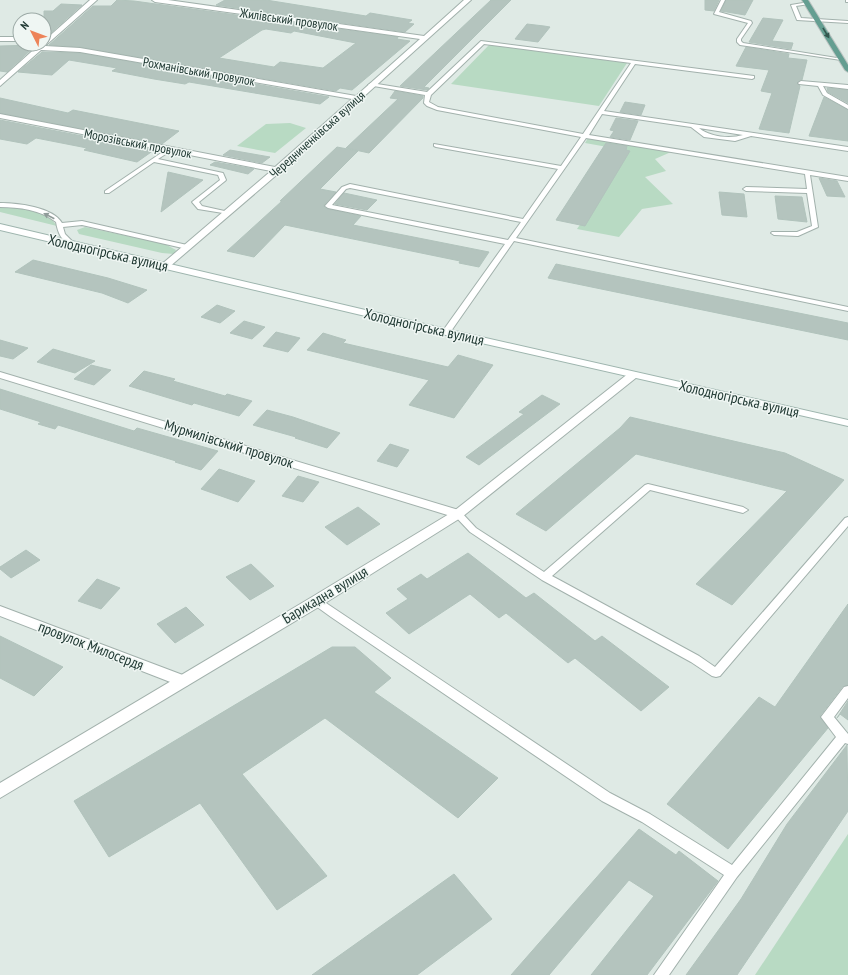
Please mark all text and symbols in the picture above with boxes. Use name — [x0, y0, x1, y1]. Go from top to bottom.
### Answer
street label: Жилівський провулок — [238, 4, 339, 35]
north arrow — [12, 12, 52, 52]
text: N — [17, 18, 32, 32]
one-way arrow — [822, 27, 829, 39]
street label: Рохманівський провулок — [142, 53, 256, 90]
street label: Чередниченківська вулиця — [266, 87, 369, 182]
street label: Морозівський провулок — [83, 125, 193, 162]
one-way arrow — [43, 213, 55, 219]
street label: Холодногірська вулиця — [46, 229, 170, 276]
street label: Холодногірська вулиця — [362, 303, 486, 350]
street label: Холодногірська вулиця — [677, 375, 801, 422]
street label: Мурмилівський провулок — [162, 415, 296, 472]
street label: Барикадна вулиця — [278, 561, 371, 628]
street label: провулок Милосердя — [36, 617, 147, 674]

